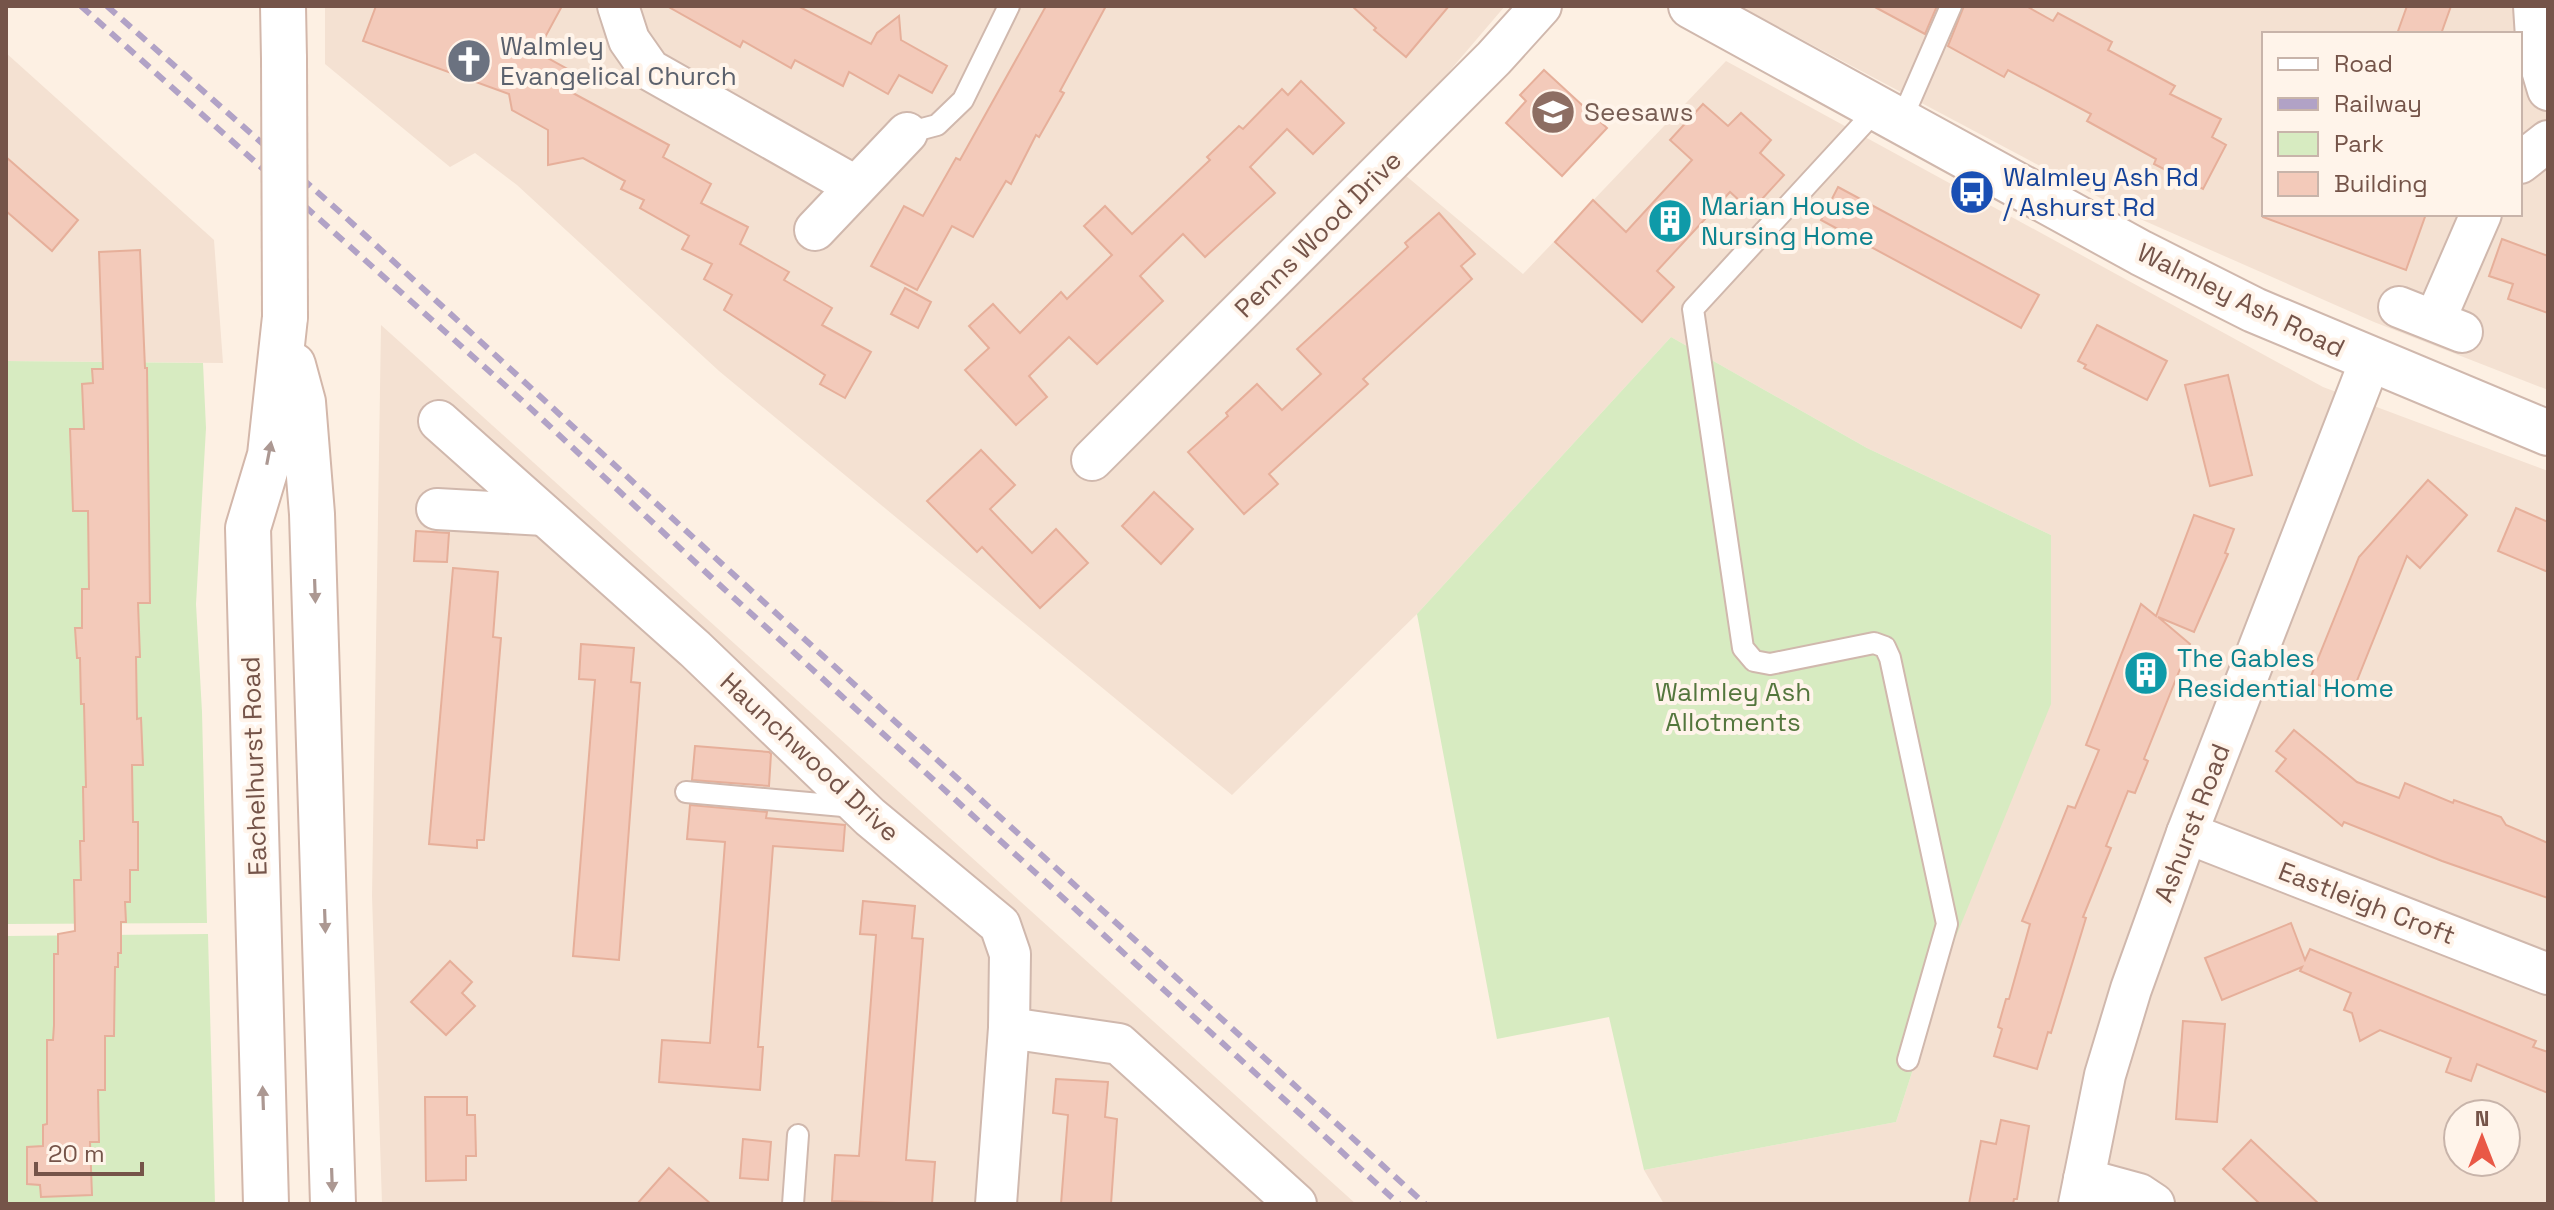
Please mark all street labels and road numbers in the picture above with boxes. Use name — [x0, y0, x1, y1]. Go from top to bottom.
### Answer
street label: Penns Wood Drive — [1227, 143, 1409, 325]
street label: Walmley Ash Road — [2132, 235, 2350, 365]
street label: Eachelhurst Road — [233, 656, 275, 876]
street label: Haunchwood Drive — [713, 665, 907, 849]
street label: Ashurst Road — [2146, 739, 2238, 907]
street label: Eastleigh Croft — [2274, 854, 2460, 952]

